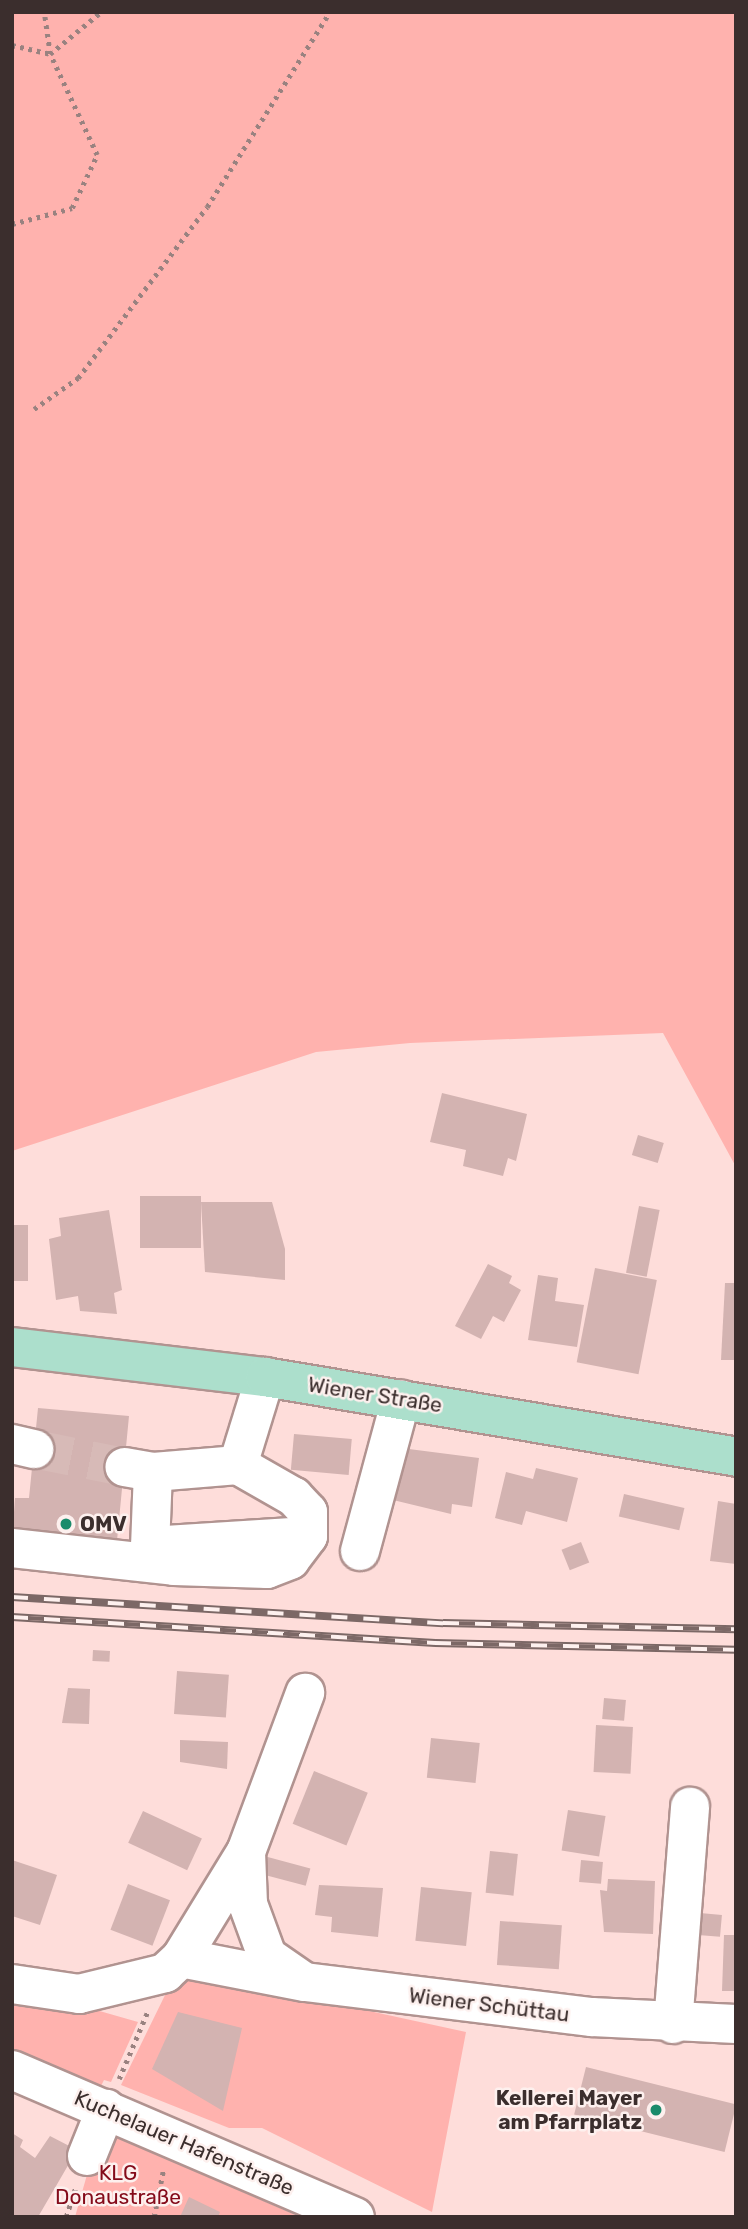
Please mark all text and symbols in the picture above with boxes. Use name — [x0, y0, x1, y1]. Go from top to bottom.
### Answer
street label: Wiener Straße — [306, 1372, 444, 1418]
place label: OMV — [80, 1511, 127, 1537]
marker: OMV — [58, 1516, 74, 1532]
street label: Wiener Schüttau — [407, 1983, 571, 2027]
street label: Kuchelauer Hafenstraße — [70, 2085, 298, 2201]
place label: Kellerei Mayer am Pfarrplatz — [496, 2085, 642, 2135]
marker: Kellerei Mayer am Pfarrplatz — [648, 2102, 664, 2118]
park label: KLG Donaustraße — [55, 2160, 181, 2210]

